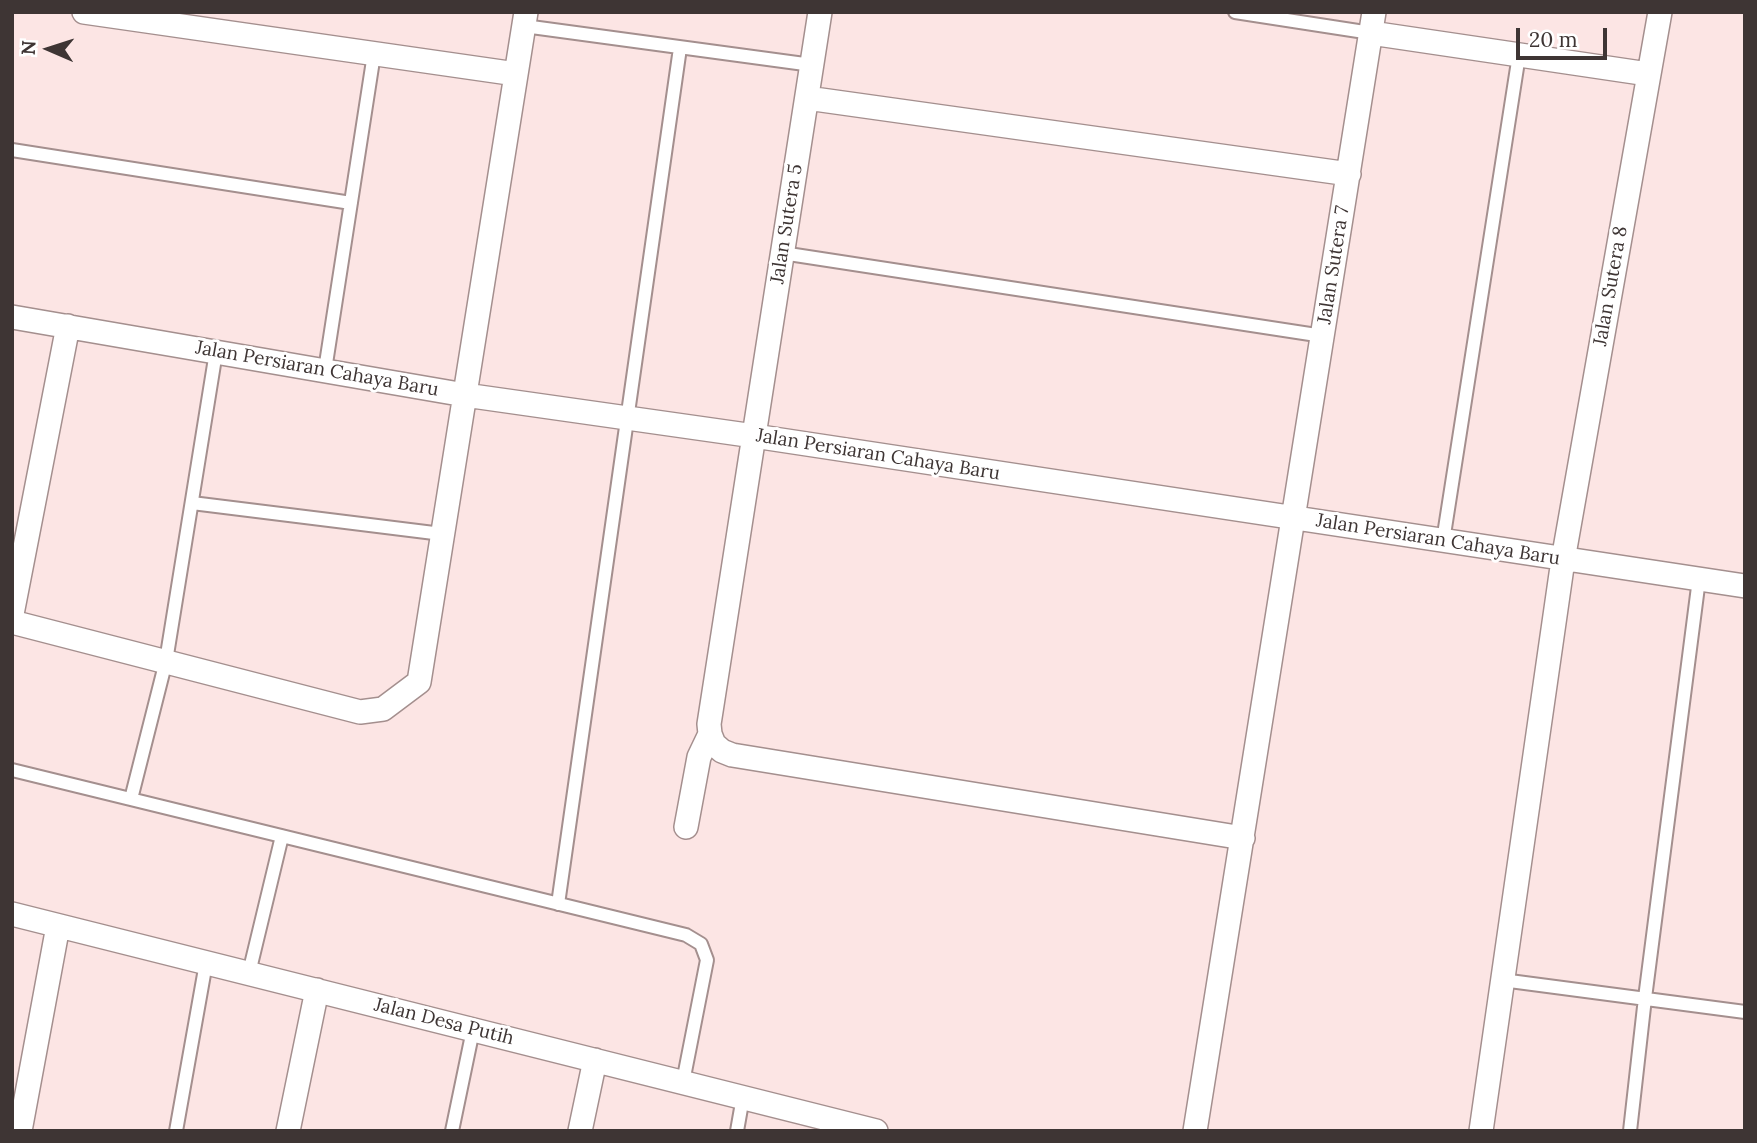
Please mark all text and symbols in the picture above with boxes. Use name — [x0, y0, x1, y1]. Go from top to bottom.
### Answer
north arrow — [14, 14, 84, 84]
scale bar — [1519, 14, 1610, 58]
text: 20 m — [1529, 26, 1578, 53]
text: N — [16, 40, 40, 56]
street label: Jalan Sutera 5 — [766, 162, 808, 286]
street label: Jalan Sutera 7 — [1313, 204, 1355, 326]
street label: Jalan Sutera 8 — [1589, 224, 1633, 348]
street label: Jalan Persiaran Cahaya Baru — [194, 336, 440, 402]
street label: Jalan Persiaran Cahaya Baru — [755, 424, 1001, 486]
street label: Jalan Persiaran Cahaya Baru — [1315, 509, 1561, 571]
street label: Jalan Desa Putih — [372, 994, 516, 1050]

